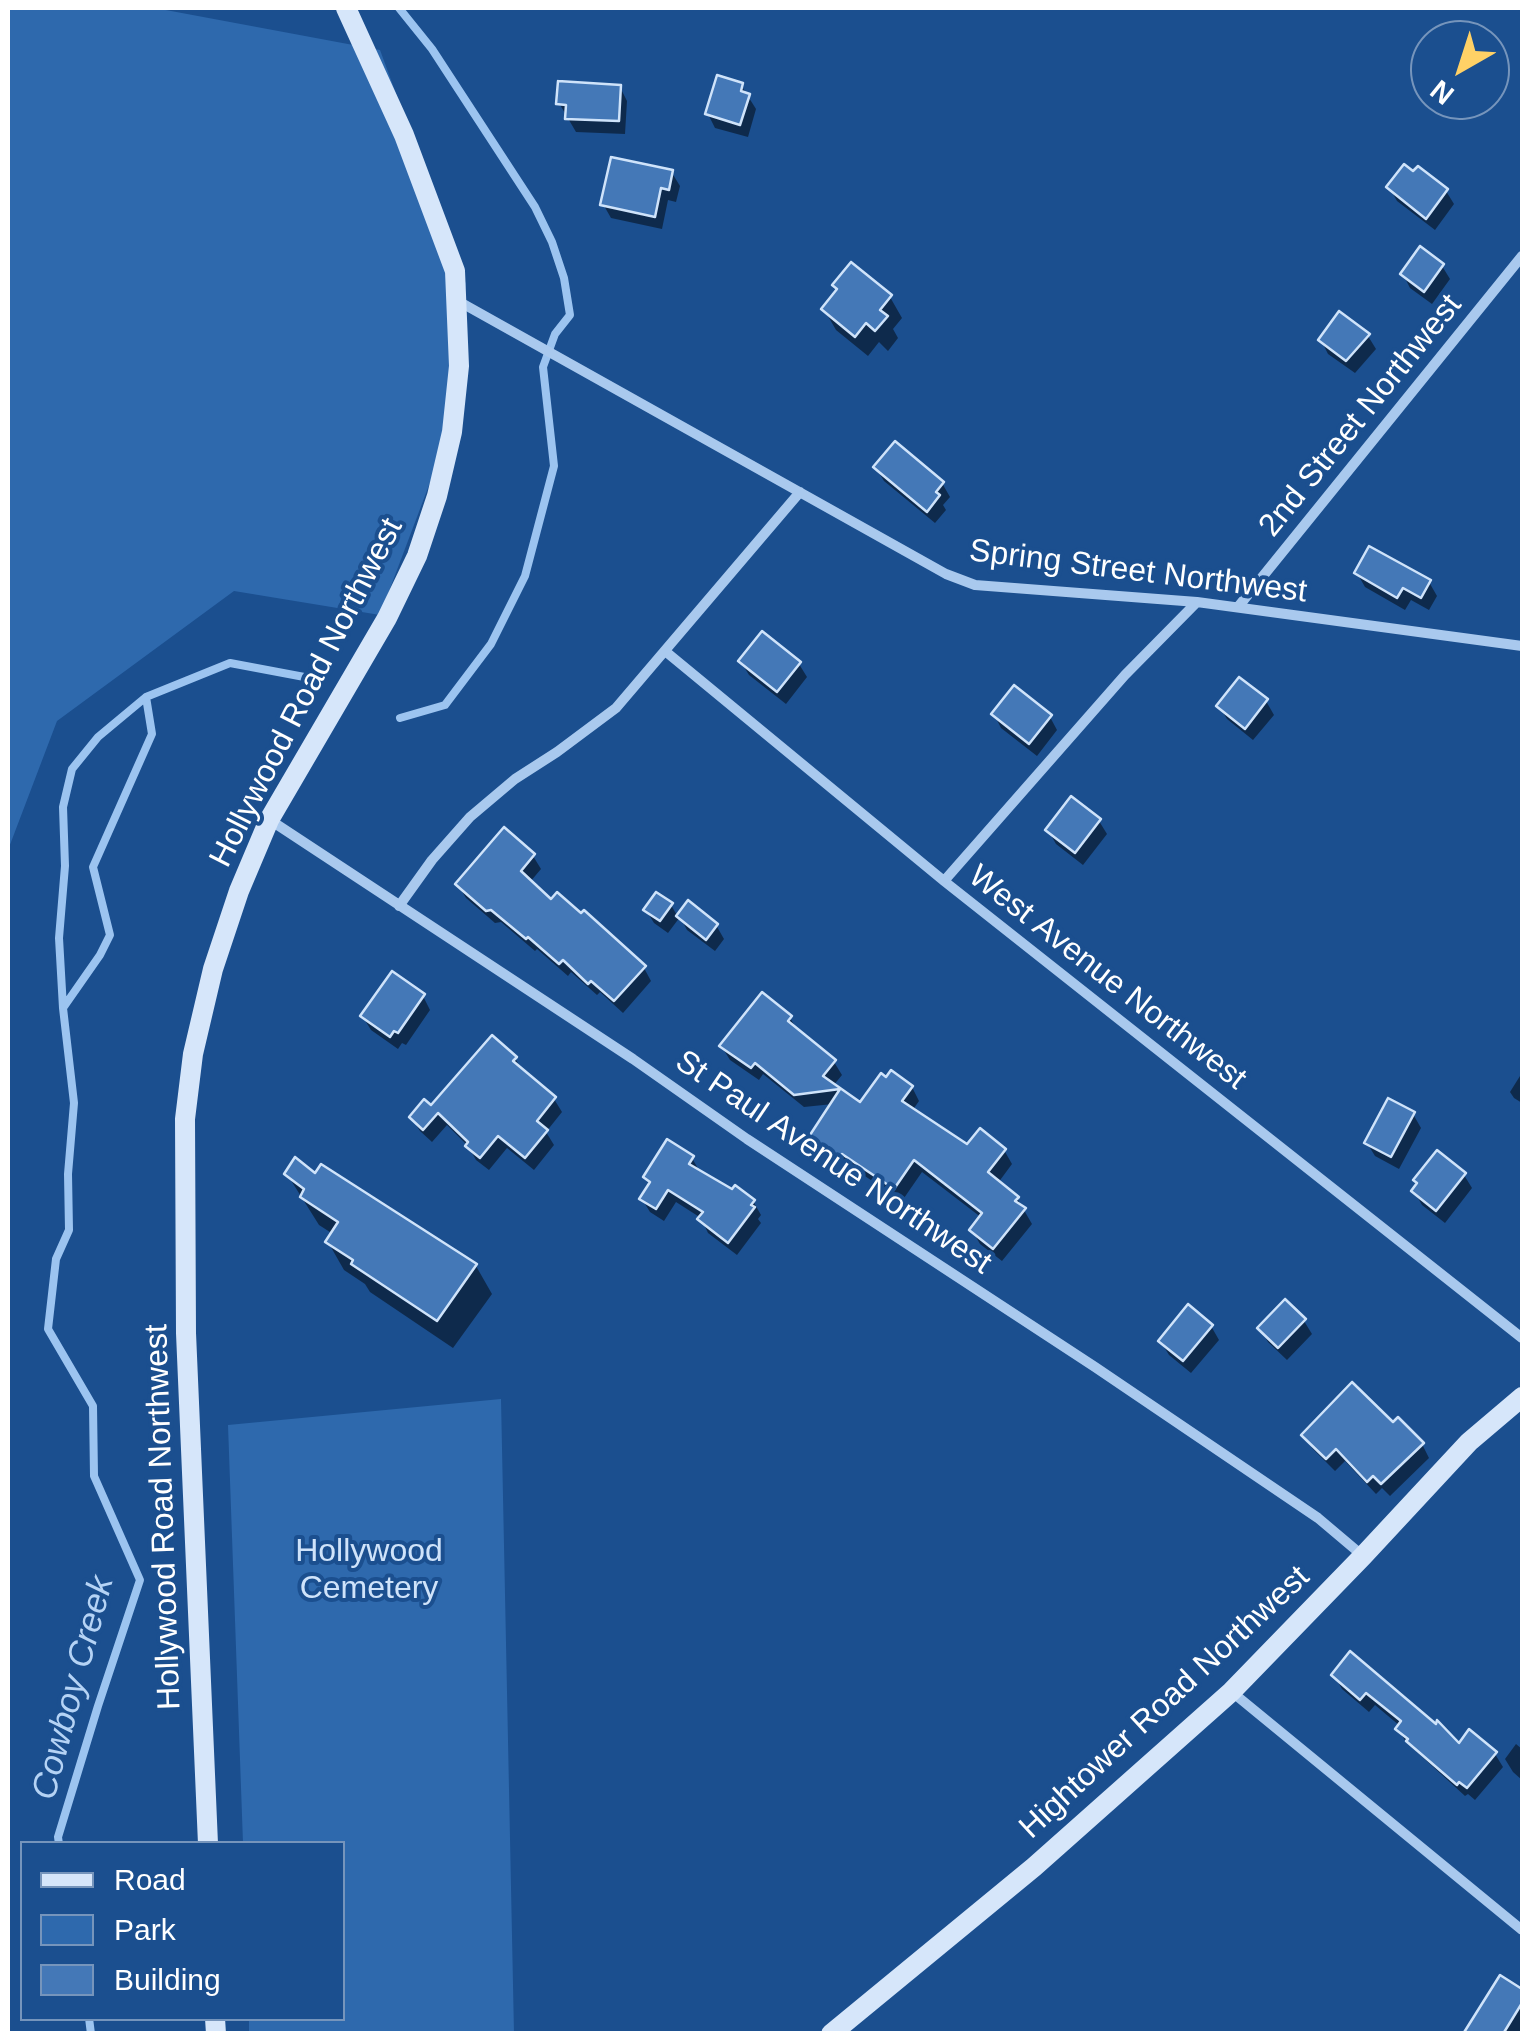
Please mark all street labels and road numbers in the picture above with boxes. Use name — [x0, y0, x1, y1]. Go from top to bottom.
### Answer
street label: 2nd Street Northwest — [1251, 287, 1471, 545]
street label: Hollywood Road Northwest — [202, 512, 412, 874]
street label: Spring Street Northwest — [967, 532, 1309, 612]
street label: West Avenue Northwest — [960, 858, 1254, 1098]
street label: St Paul Avenue Northwest — [668, 1043, 998, 1283]
street label: Hollywood Road Northwest — [138, 1323, 190, 1711]
street label: Hightower Road Northwest — [1012, 1559, 1318, 1847]

